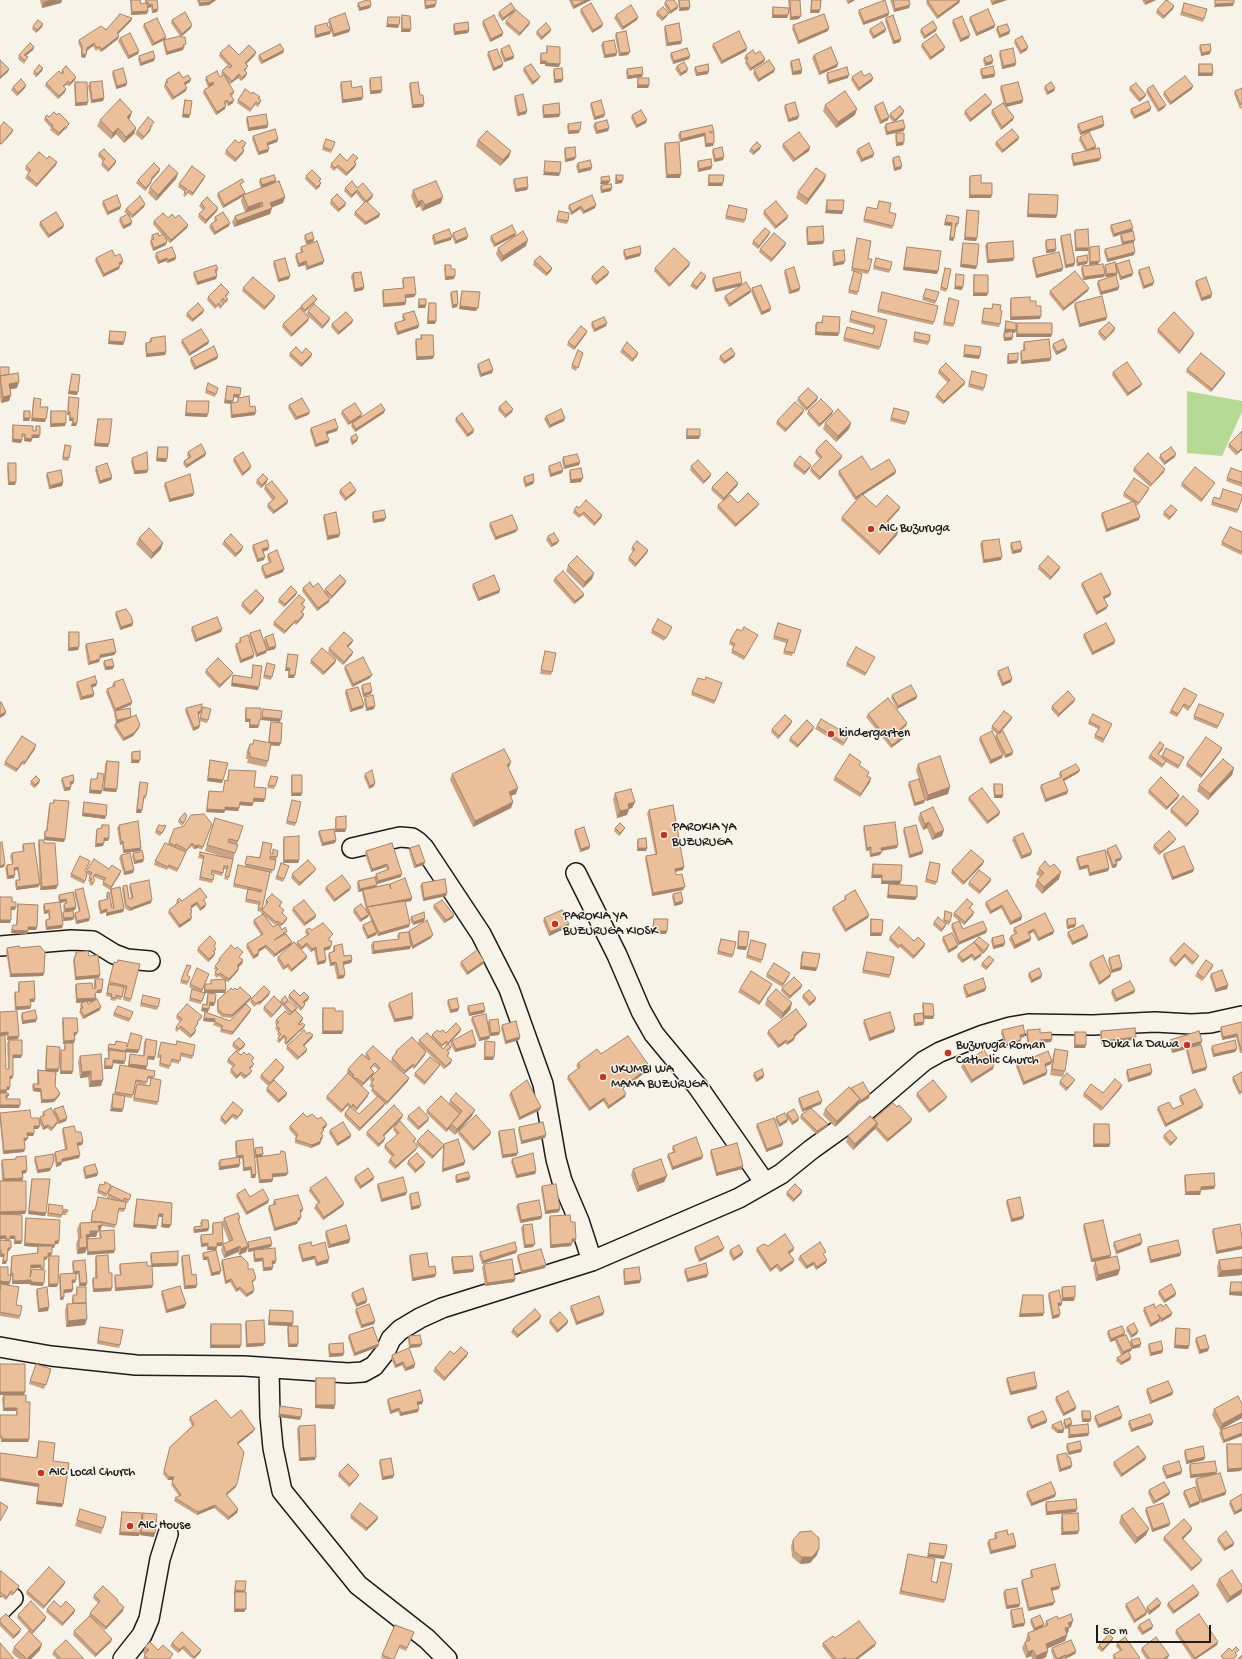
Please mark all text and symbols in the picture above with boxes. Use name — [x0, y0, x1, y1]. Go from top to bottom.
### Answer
place label: AIC Buzuruga — [879, 521, 950, 537]
marker: AIC Buzuruga — [866, 524, 876, 534]
place label: kindergarten — [839, 726, 910, 742]
marker: kindergarten — [826, 729, 836, 739]
place label: PAROKIA YA BUZURUGA — [672, 820, 736, 851]
marker: PAROKIA YA BUZURUGA — [659, 830, 669, 840]
place label: PAROKIA YA BUZURUGA KIOSK — [563, 909, 658, 940]
marker: PAROKIA YA BUZURUGA KIOSK — [550, 919, 560, 929]
place label: Duka la Dawa — [1102, 1037, 1179, 1053]
place label: Buzuruga Roman Catholic Church — [956, 1038, 1045, 1069]
marker: Duka la Dawa — [1182, 1040, 1192, 1050]
marker: Buzuruga Roman Catholic Church — [943, 1048, 953, 1058]
place label: UKUMBI WA MAMA BUZURUGA — [611, 1062, 708, 1093]
marker: UKUMBI WA MAMA BUZURUGA — [598, 1072, 608, 1082]
place label: AIC Local Church — [49, 1465, 135, 1481]
marker: AIC Local Church — [36, 1468, 46, 1478]
place label: AIC House — [138, 1518, 191, 1534]
marker: AIC House — [125, 1521, 135, 1531]
scale bar — [1098, 1617, 1213, 1643]
text: 50 m — [1103, 1625, 1128, 1639]

